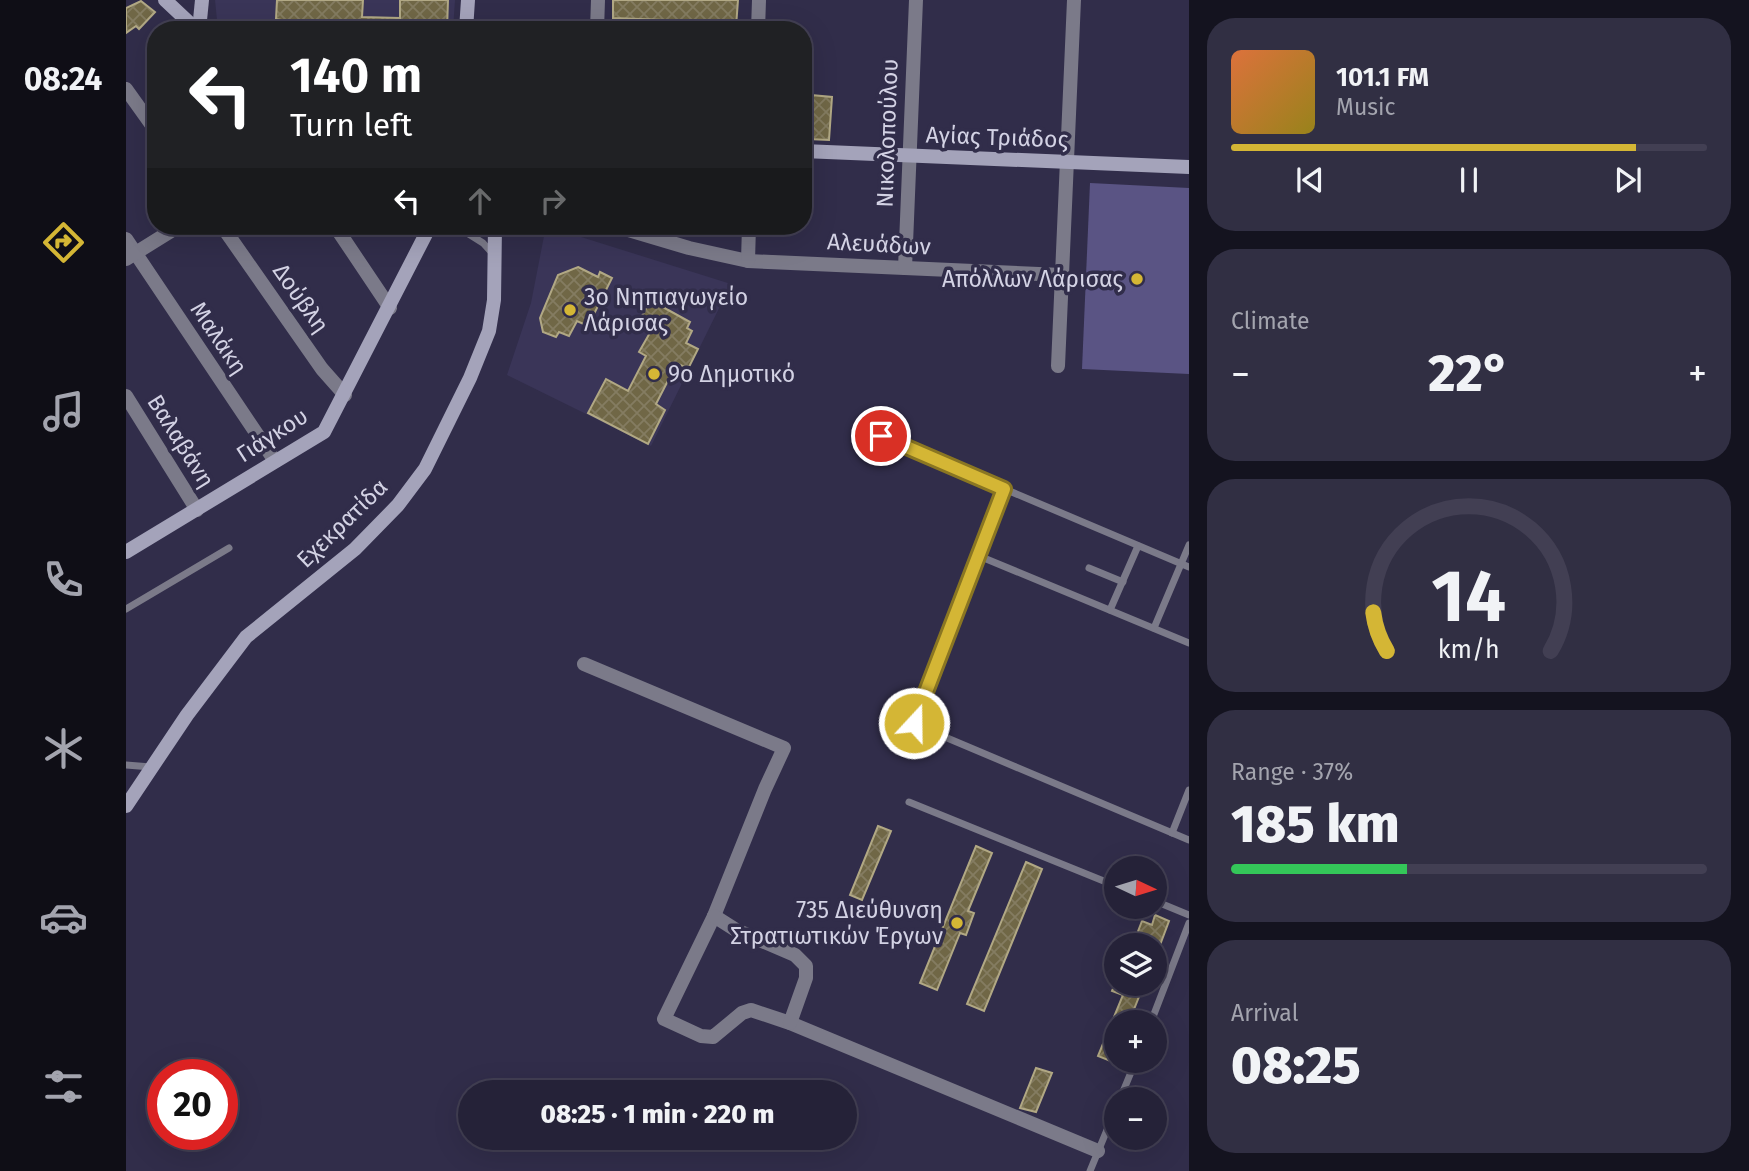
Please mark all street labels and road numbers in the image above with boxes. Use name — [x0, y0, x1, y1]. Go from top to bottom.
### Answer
street label: Νικολοπούλου — [870, 58, 904, 208]
street label: Αγίας Τριάδος — [925, 121, 1069, 153]
street label: Αλευάδων — [827, 227, 931, 261]
street label: Δούβλη — [267, 258, 335, 338]
street label: Μαλάκη — [185, 296, 253, 380]
street label: Βαλαβάνη — [141, 389, 221, 493]
street label: Γιάγκου — [231, 402, 313, 468]
street label: Εχεκρατίδα — [291, 473, 393, 573]

